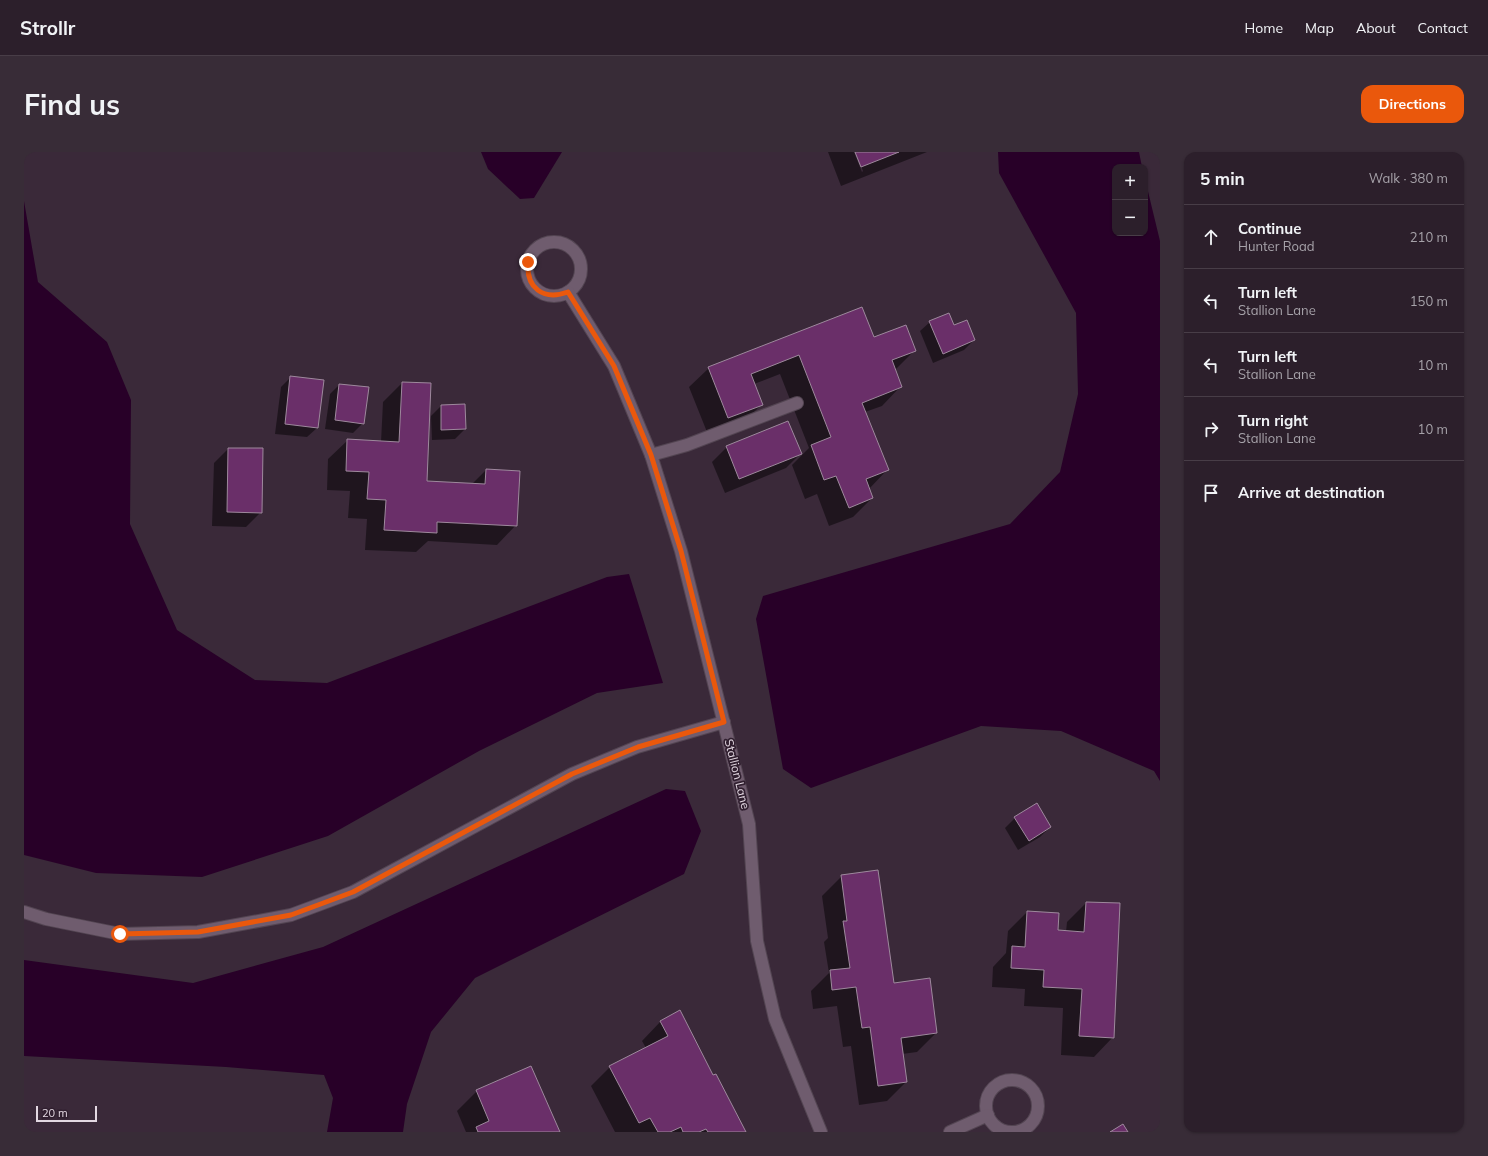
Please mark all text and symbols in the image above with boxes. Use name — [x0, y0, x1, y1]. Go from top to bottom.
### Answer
text: Strollr — [20, 16, 75, 40]
text: Home — [1244, 19, 1283, 37]
text: Map — [1305, 19, 1334, 37]
text: About — [1356, 19, 1396, 37]
text: Contact — [1418, 19, 1468, 37]
button: Directions — [1361, 85, 1464, 123]
text: Find us — [24, 87, 120, 122]
map controls — [1112, 164, 1148, 236]
button: + — [1112, 164, 1148, 200]
text: 5 min — [1200, 168, 1245, 189]
text: Walk · 380 m — [1369, 170, 1448, 186]
button: − — [1112, 200, 1148, 236]
text: Continue — [1238, 219, 1301, 238]
icon: ahead — [1200, 226, 1222, 248]
text: 210 m — [1410, 229, 1448, 245]
text: Hunter Road — [1238, 238, 1315, 254]
route end — [519, 253, 537, 271]
text: Turn left — [1238, 283, 1297, 302]
icon: left — [1200, 290, 1222, 312]
text: 150 m — [1410, 293, 1448, 309]
text: Stallion Lane — [1238, 302, 1316, 318]
text: Turn left — [1238, 347, 1297, 366]
icon: left — [1200, 354, 1222, 376]
text: 10 m — [1418, 357, 1448, 373]
text: Stallion Lane — [1238, 366, 1316, 382]
text: Turn right — [1238, 411, 1308, 430]
icon: right — [1200, 418, 1222, 440]
text: 10 m — [1418, 421, 1448, 437]
text: Stallion Lane — [1238, 430, 1316, 446]
icon: arrive — [1200, 482, 1222, 504]
text: Arrive at destination — [1238, 483, 1385, 502]
street label: Stallion Lane — [722, 737, 753, 811]
route start — [111, 925, 129, 943]
scale bar — [36, 1104, 97, 1123]
text: 20 m — [42, 1106, 68, 1120]

